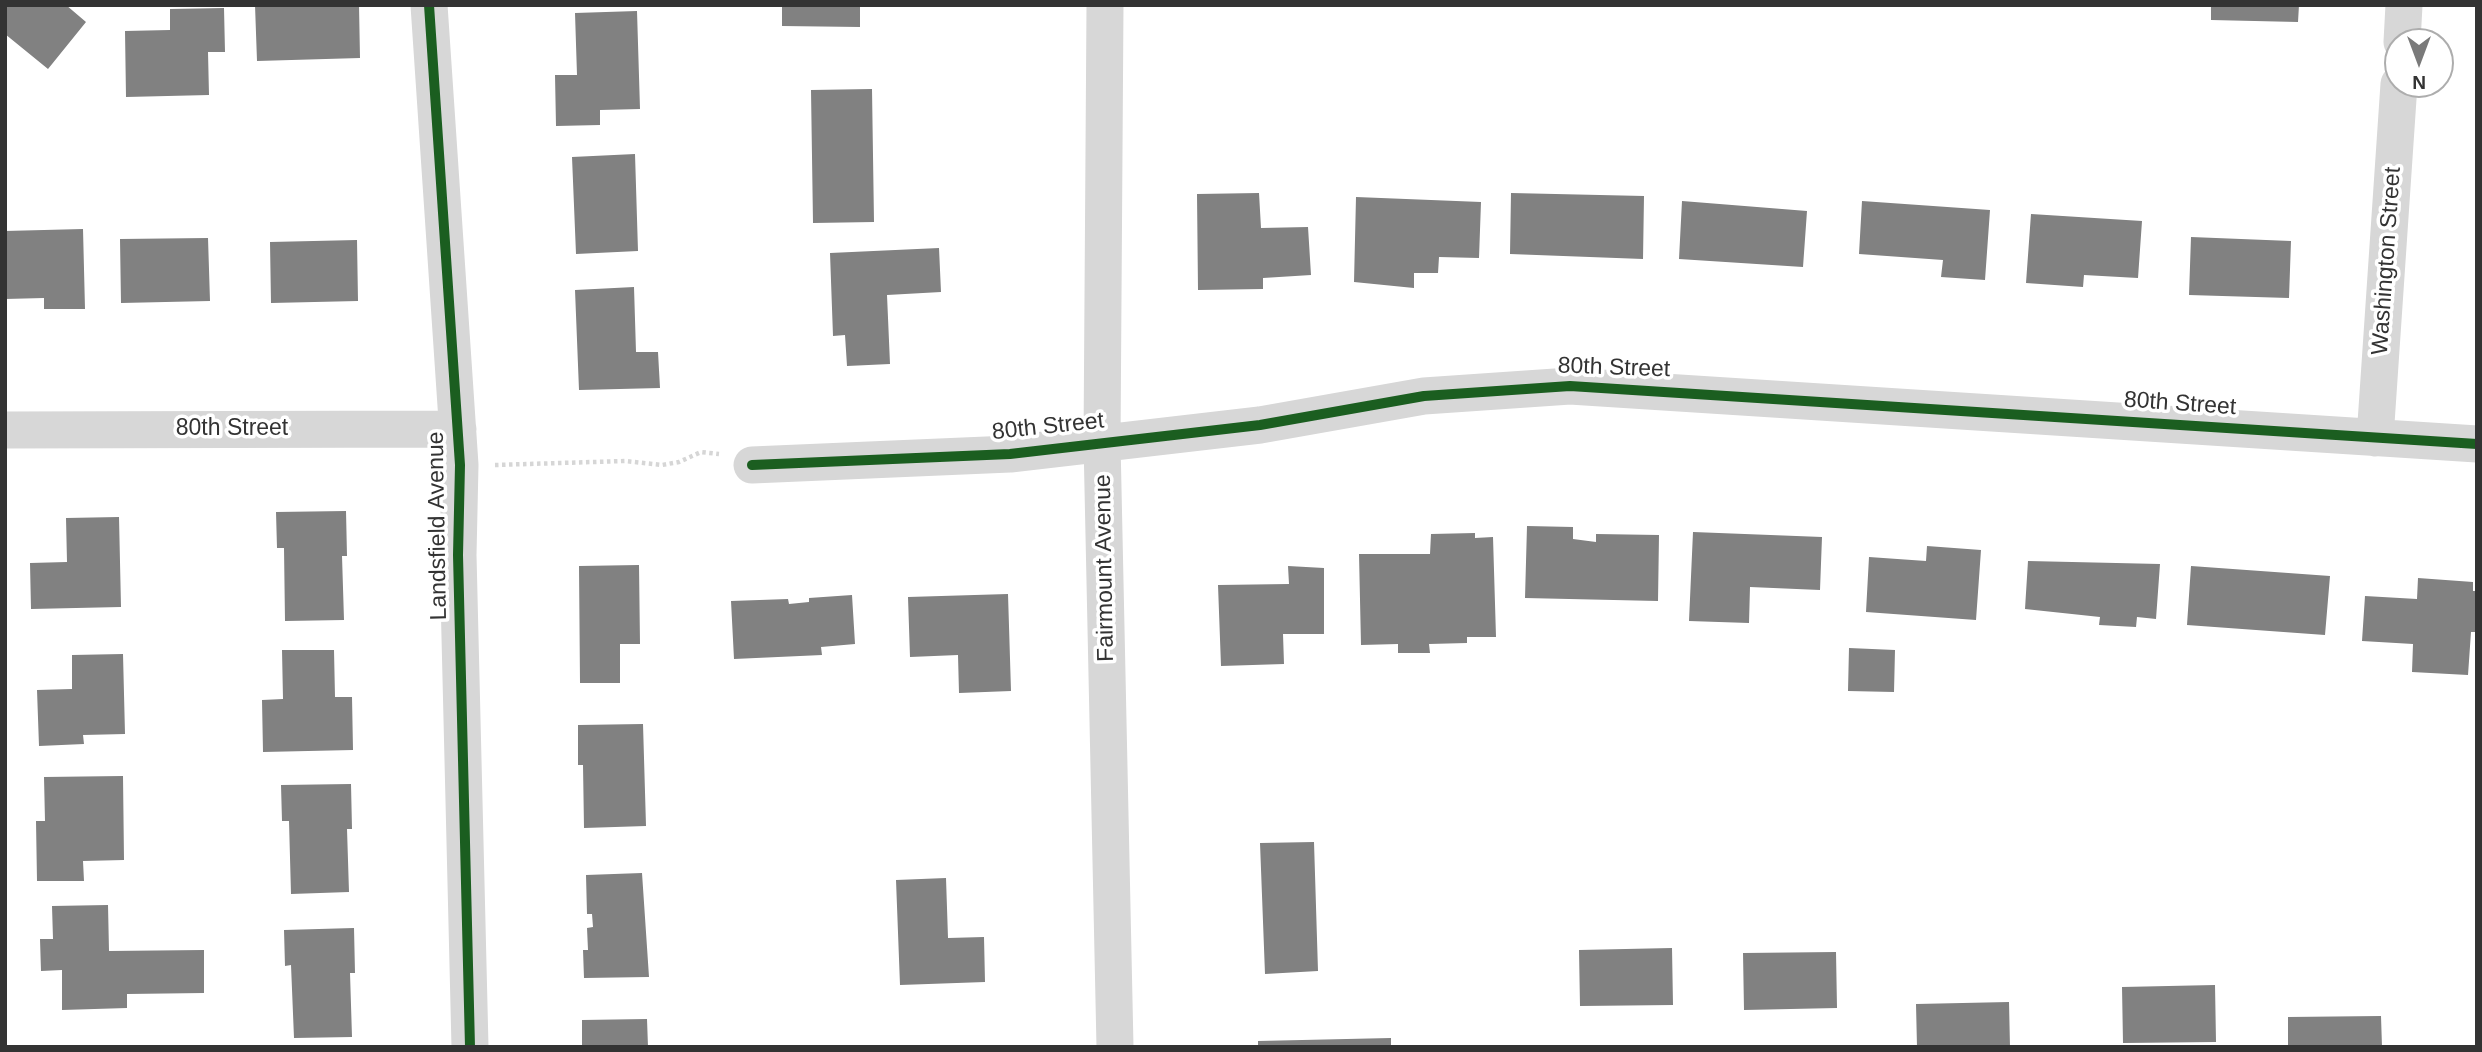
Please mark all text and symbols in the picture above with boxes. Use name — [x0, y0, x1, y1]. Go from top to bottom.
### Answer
north arrow — [2384, 28, 2454, 98]
text: N — [2412, 72, 2426, 93]
street label: Washington Street — [2367, 166, 2407, 356]
street label: 80th Street — [1557, 352, 1671, 384]
street label: 80th Street — [2123, 386, 2237, 422]
street label: 80th Street — [991, 407, 1105, 447]
street label: 80th Street — [176, 415, 288, 443]
street label: Landsfield Avenue — [423, 431, 453, 621]
street label: Fairmount Avenue — [1090, 474, 1120, 662]

